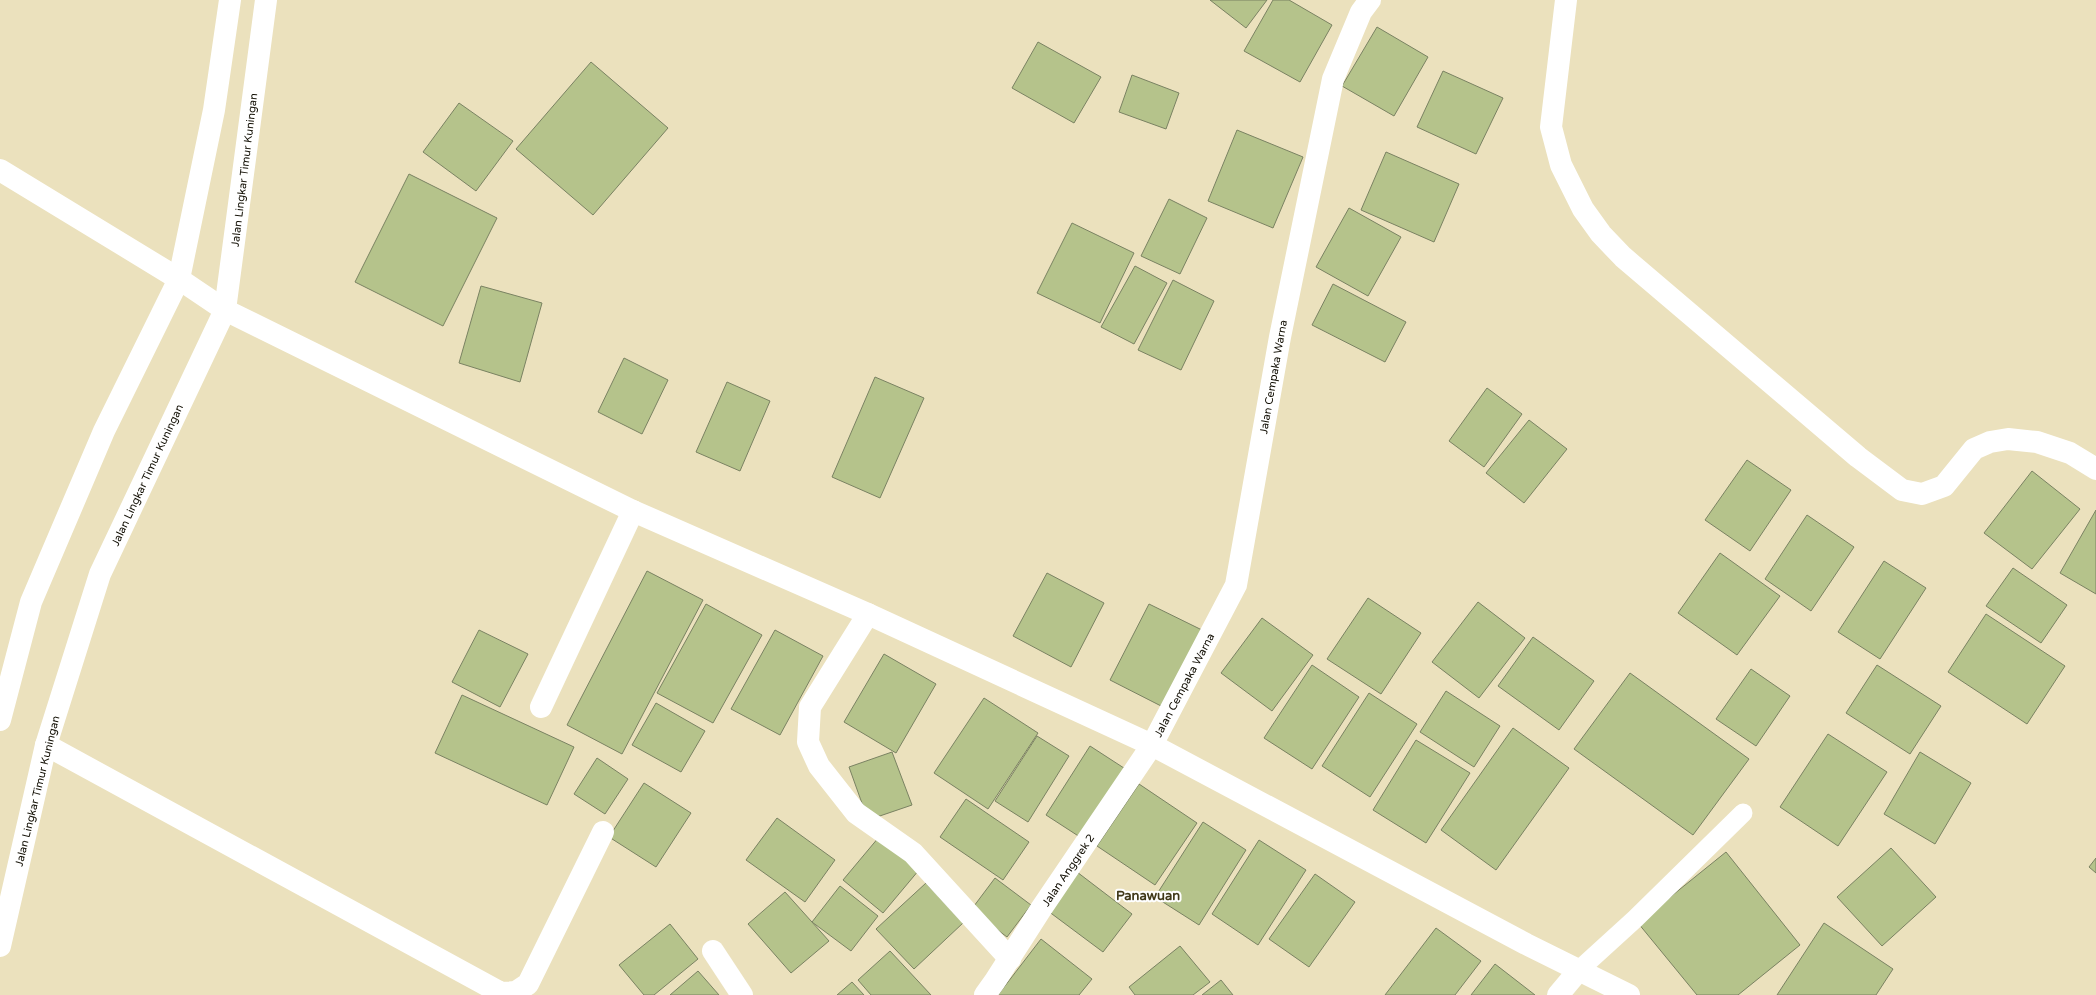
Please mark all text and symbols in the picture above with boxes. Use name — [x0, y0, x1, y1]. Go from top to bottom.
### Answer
street label: Jalan Lingkar Timur Kuningan — [229, 92, 260, 248]
street label: Jalan Cempaka Warna — [1257, 319, 1290, 435]
street label: Jalan Lingkar Timur Kuningan — [109, 402, 186, 548]
street label: Jalan Cempaka Warna — [1152, 631, 1217, 739]
street label: Jalan Lingkar Timur Kuningan — [12, 714, 63, 868]
street label: Jalan Anggrek 2 — [1039, 832, 1097, 909]
district label: Panawuan — [1116, 888, 1180, 904]

